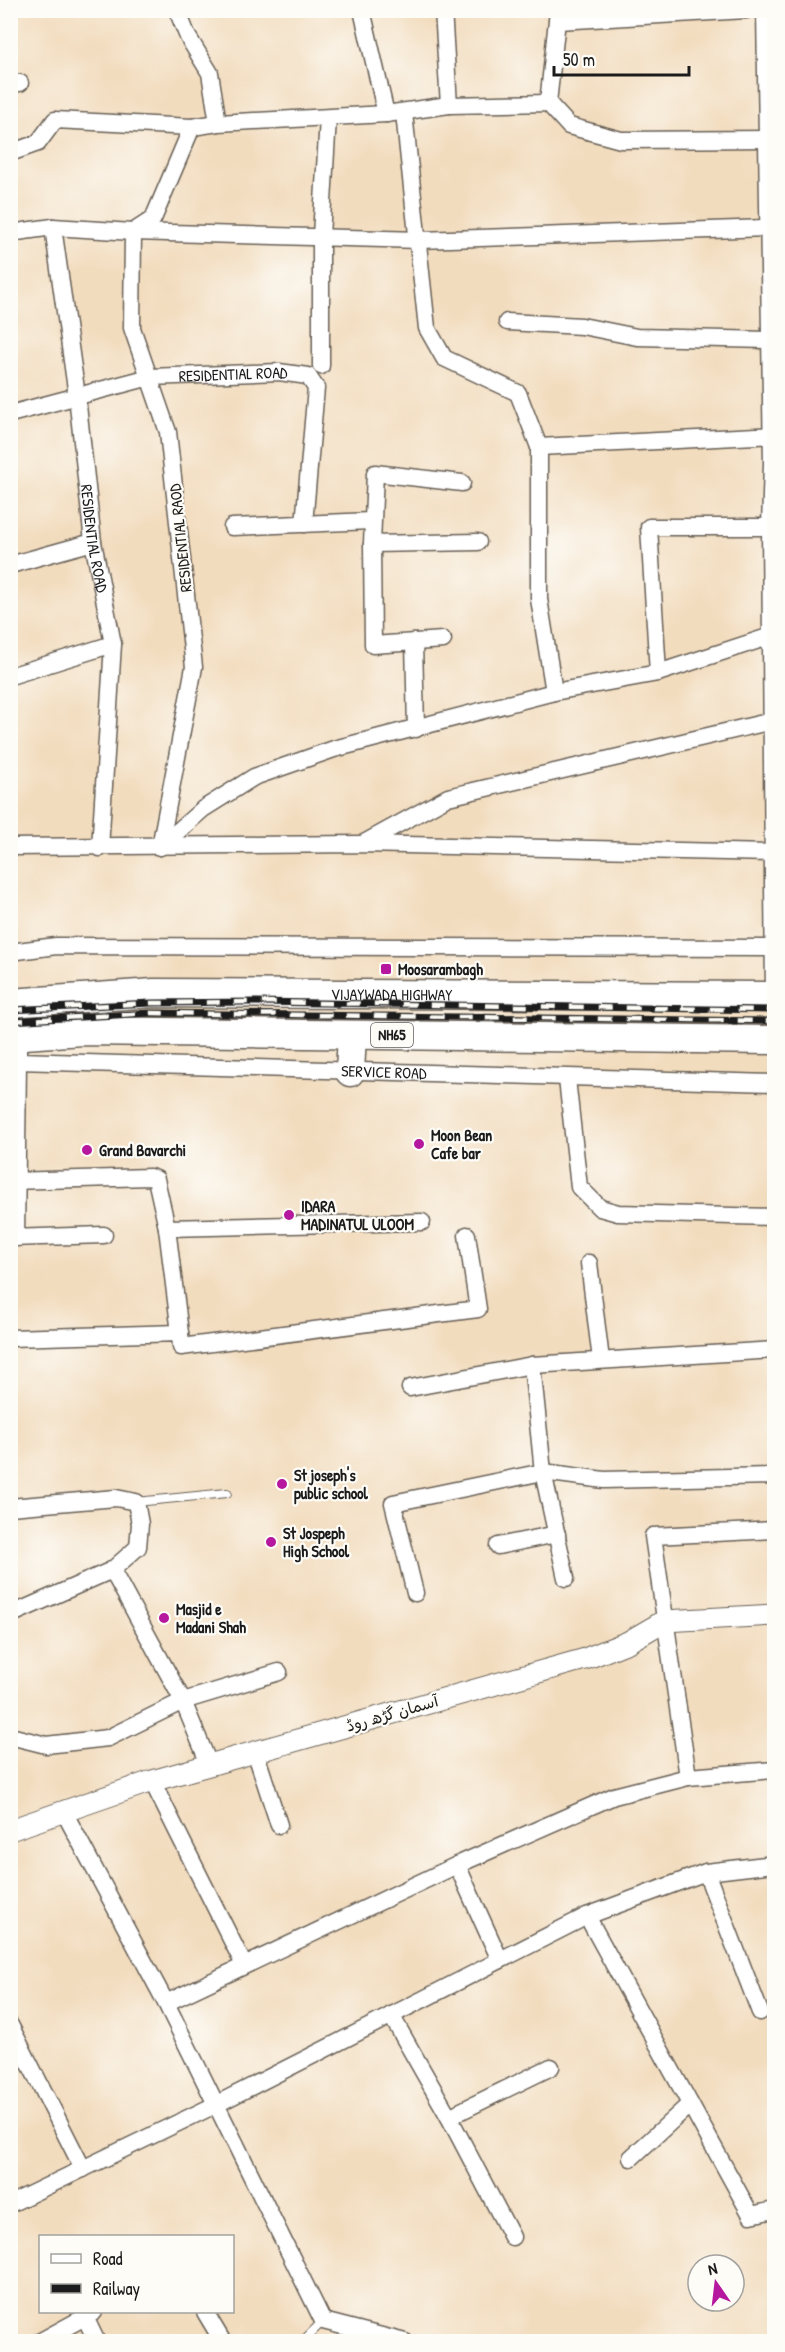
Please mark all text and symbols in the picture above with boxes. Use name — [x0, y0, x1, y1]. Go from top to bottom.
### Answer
scale bar — [554, 39, 689, 77]
text: 50 m — [563, 47, 595, 72]
street label: RESIDENTIAL ROAD — [178, 361, 289, 387]
street label: RESIDENTIAL RAOD — [163, 482, 197, 593]
street label: RESIDENTIAL ROAD — [76, 483, 114, 594]
place label: Moosarambagh — [398, 958, 483, 981]
marker: Moosarambagh — [379, 962, 393, 976]
street label: VIJAYWADA HIGHWAY — [331, 983, 452, 1005]
road number: NH65 — [371, 1023, 413, 1047]
street label: SERVICE ROAD — [341, 1059, 427, 1084]
place label: Moon Bean Cafe bar — [431, 1124, 492, 1164]
marker: Moon Bean Cafe bar — [412, 1137, 426, 1151]
place label: Grand Bavarchi — [99, 1139, 186, 1161]
marker: Grand Bavarchi — [80, 1143, 94, 1157]
place label: IDARA MADINATUL ULOOM — [301, 1195, 414, 1235]
marker: IDARA MADINATUL ULOOM — [282, 1208, 296, 1222]
place label: St joseph's public school — [294, 1464, 369, 1505]
marker: St joseph's public school — [275, 1477, 289, 1491]
place label: St Jospeph High School — [283, 1522, 350, 1563]
marker: St Jospeph High School — [264, 1535, 278, 1549]
place label: Masjid e Madani Shah — [176, 1598, 246, 1638]
marker: Masjid e Madani Shah — [157, 1611, 171, 1625]
street label: آسمان گڑھ روڈ — [343, 1689, 442, 1737]
legend — [39, 2235, 234, 2313]
text: Road — [93, 2246, 123, 2271]
north arrow — [686, 2253, 746, 2313]
text: N — [706, 2257, 720, 2280]
text: Railway — [93, 2276, 140, 2301]

